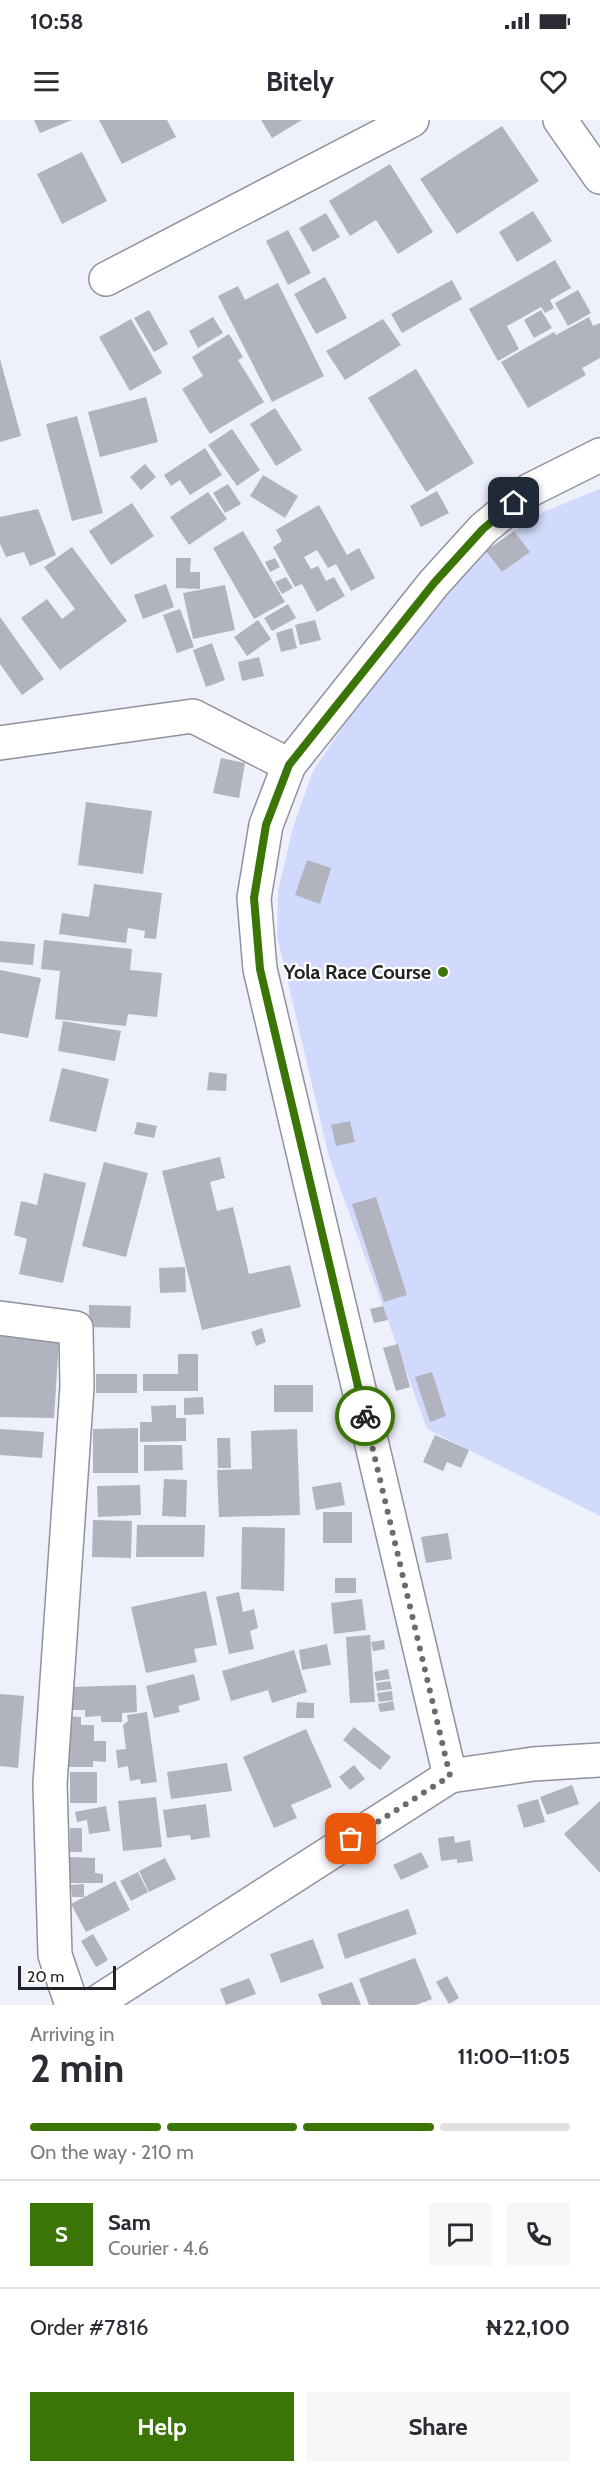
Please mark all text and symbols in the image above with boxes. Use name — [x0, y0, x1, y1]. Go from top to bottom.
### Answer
text: 10:58 — [30, 8, 84, 35]
icon: menu — [30, 65, 63, 98]
text: Bitely — [266, 65, 334, 98]
icon: heart — [537, 65, 570, 98]
pin — [488, 477, 539, 528]
icon: home — [497, 486, 530, 519]
place label: Yola Race Course — [282, 960, 431, 984]
marker: Yola Race Course — [436, 965, 450, 979]
courier — [335, 1386, 395, 1446]
icon: bike — [349, 1400, 382, 1433]
pin — [325, 1813, 376, 1864]
icon: bag — [334, 1822, 367, 1855]
scale bar — [18, 1963, 116, 1990]
text: 20 m — [27, 1967, 64, 1986]
text: Arriving in — [30, 2022, 114, 2046]
text: 11:00–11:05 — [457, 2043, 570, 2070]
text: 2 min — [30, 2044, 124, 2092]
text: On the way · 210 m — [30, 2140, 194, 2164]
button: chat — [429, 2203, 492, 2266]
button: phone — [507, 2203, 570, 2266]
text: Sam — [108, 2209, 151, 2236]
text: S — [55, 2221, 68, 2248]
text: Courier · 4.6 — [108, 2236, 209, 2260]
text: Order #7816 — [30, 2314, 148, 2341]
text: ₦22,100 — [485, 2314, 570, 2341]
button: Help — [30, 2392, 294, 2461]
button: Share — [306, 2392, 570, 2461]

